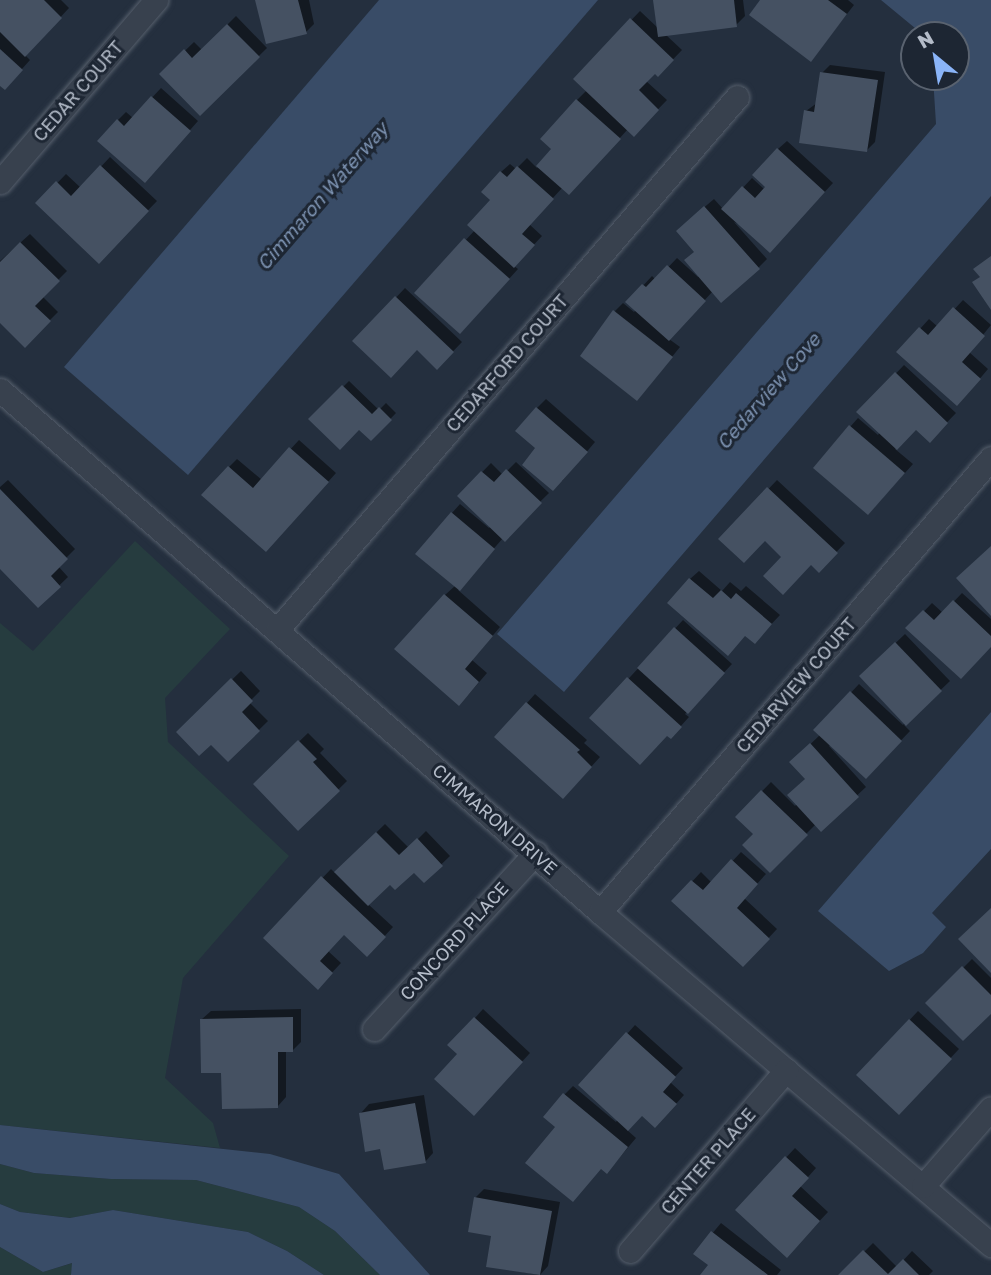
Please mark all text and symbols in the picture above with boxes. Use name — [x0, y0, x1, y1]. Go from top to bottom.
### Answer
north arrow — [900, 21, 970, 91]
text: N — [913, 26, 937, 53]
street label: CEDAR COURT — [28, 36, 128, 146]
water label: Cimmaron Waterway — [252, 118, 392, 274]
street label: CEDARFORD COURT — [441, 290, 573, 436]
water label: Cedarview Cove — [711, 328, 825, 454]
street label: CEDARVIEW COURT — [731, 613, 861, 757]
street label: CIMMARON DRIVE — [428, 759, 562, 879]
street label: CONCORD PLACE — [395, 877, 513, 1005]
street label: CENTER PLACE — [656, 1104, 760, 1218]

